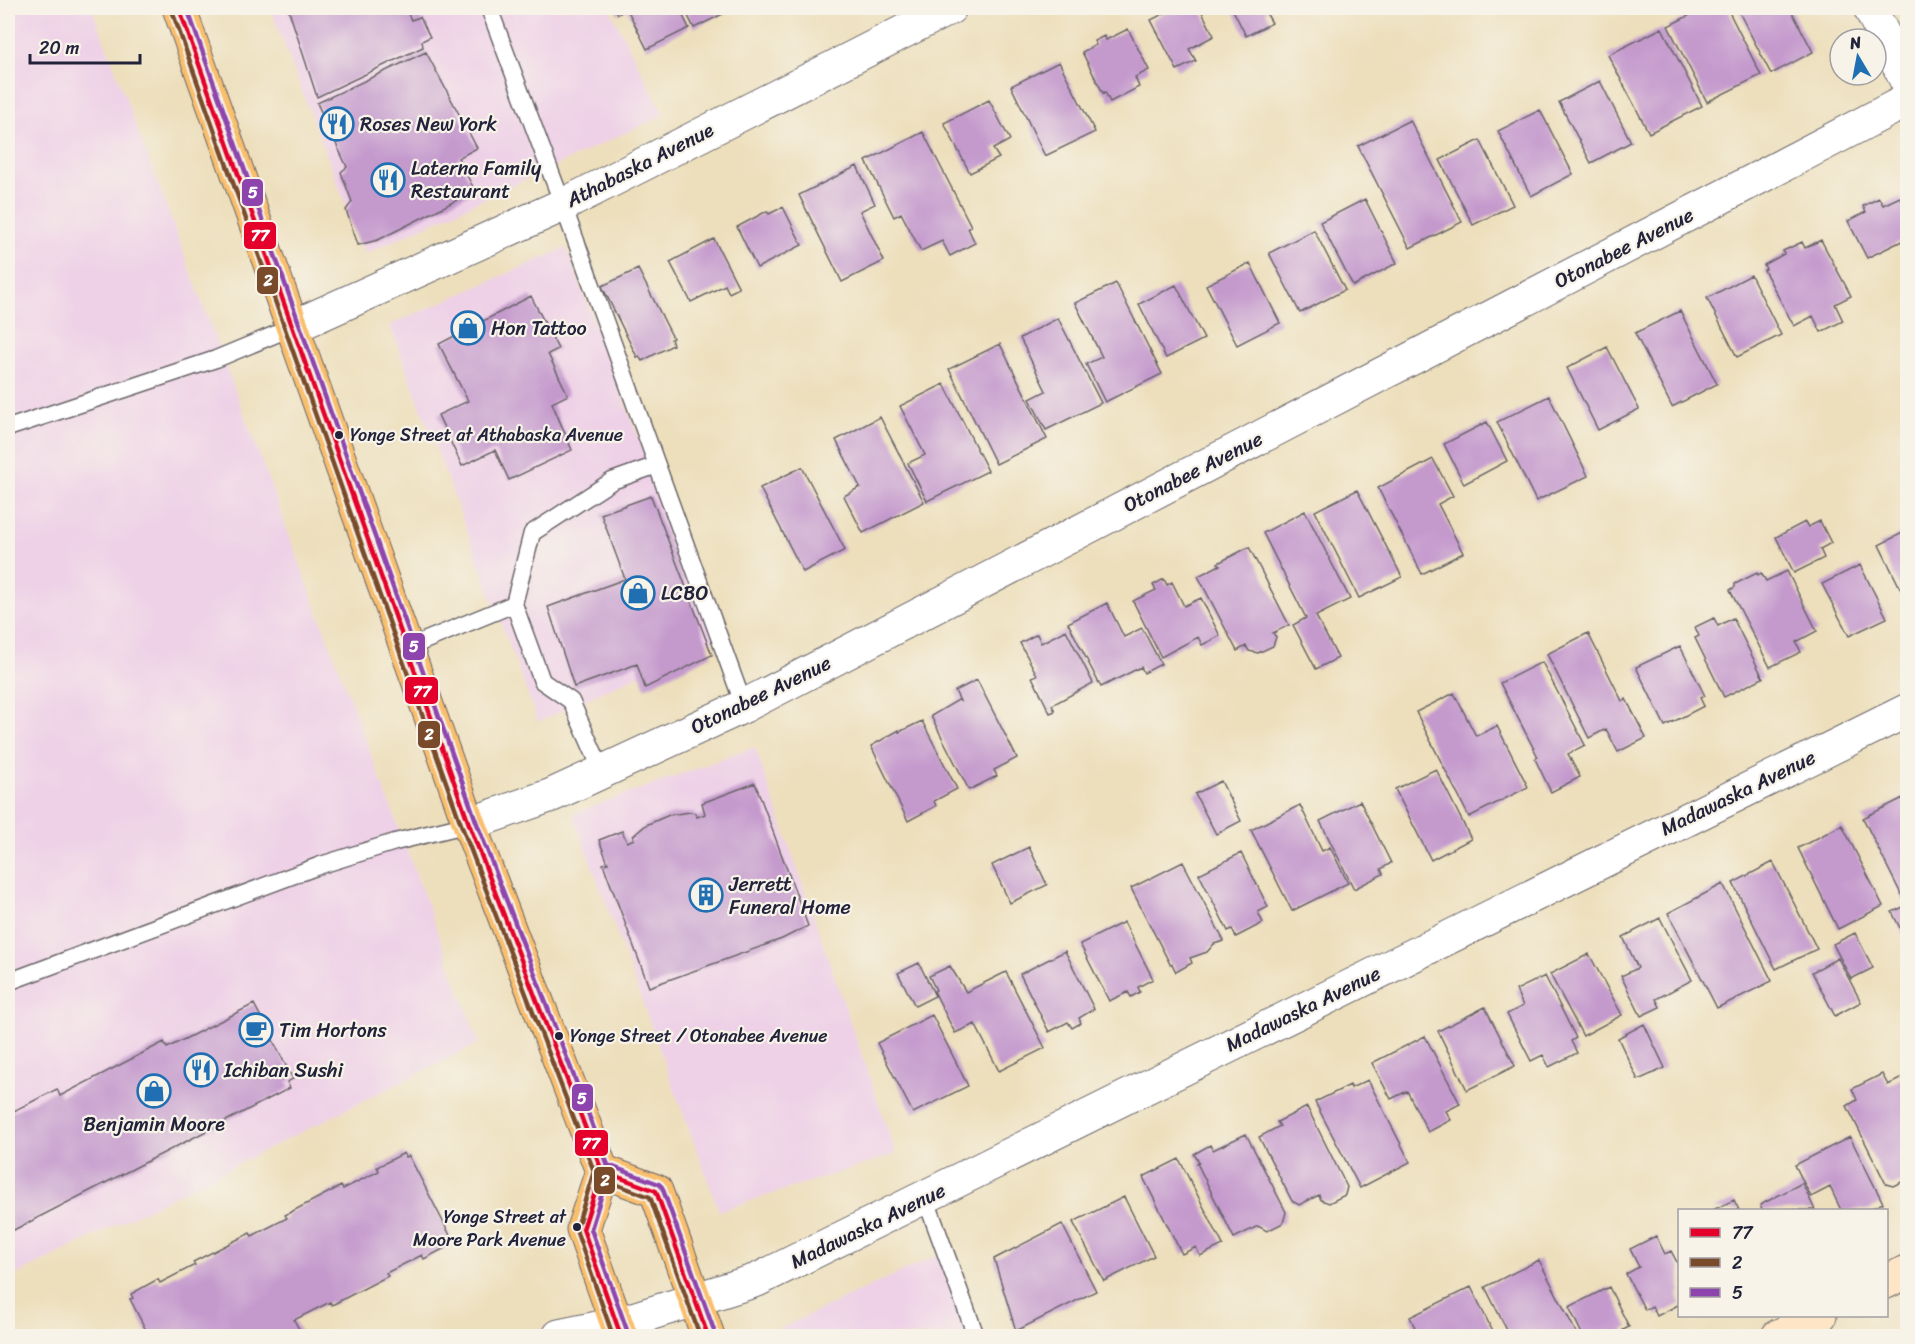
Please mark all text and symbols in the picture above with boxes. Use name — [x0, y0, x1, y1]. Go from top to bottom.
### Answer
scale bar — [30, 27, 140, 65]
north arrow — [1828, 27, 1888, 87]
text: N — [1847, 27, 1864, 58]
text: 20 m — [39, 32, 79, 64]
restaurant icon: Roses New York — [319, 106, 355, 142]
place label: Roses New York — [360, 107, 497, 142]
street label: Athabaska Avenue — [559, 112, 720, 218]
place label: Laterna Family Restaurant — [411, 151, 542, 209]
restaurant icon: Laterna Family Restaurant — [370, 162, 406, 198]
line badge: 5 — [241, 178, 264, 207]
text: 5 — [248, 178, 258, 207]
street label: Otonabee Avenue — [1548, 198, 1700, 298]
line badge: 77 — [243, 221, 277, 250]
text: 77 — [251, 221, 271, 250]
line badge: 2 — [256, 266, 279, 295]
text: 2 — [262, 266, 273, 295]
shop icon: Hon Tattoo — [450, 310, 486, 346]
place label: Hon Tattoo — [491, 311, 587, 346]
place label: Yonge Street at Athabaska Avenue — [350, 419, 623, 451]
street label: Otonabee Avenue — [1117, 422, 1269, 522]
marker: Yonge Street at Athabaska Avenue — [333, 429, 345, 441]
shop icon: LCBO — [620, 575, 656, 611]
place label: LCBO — [661, 576, 709, 611]
line badge: 5 — [402, 632, 426, 661]
text: 5 — [409, 632, 419, 661]
street label: Otonabee Avenue — [685, 646, 837, 744]
line badge: 77 — [404, 676, 439, 705]
text: 77 — [413, 677, 433, 706]
line badge: 2 — [417, 720, 441, 749]
text: 2 — [423, 720, 434, 749]
street label: Madawaska Avenue — [1654, 740, 1822, 846]
place label: Jerrett Funeral Home — [728, 867, 851, 925]
building icon: Jerrett Funeral Home — [688, 877, 724, 913]
street label: Madawaska Avenue — [1219, 956, 1387, 1062]
cafe icon: Tim Hortons — [238, 1012, 274, 1048]
place label: Tim Hortons — [279, 1013, 387, 1048]
place label: Yonge Street / Otonabee Avenue — [570, 1020, 828, 1052]
marker: Yonge Street / Otonabee Avenue — [553, 1030, 565, 1042]
restaurant icon: Ichiban Sushi — [183, 1052, 219, 1088]
place label: Ichiban Sushi — [223, 1053, 345, 1088]
shop icon: Benjamin Moore — [136, 1073, 172, 1109]
line badge: 5 — [571, 1083, 594, 1112]
text: 5 — [577, 1084, 587, 1113]
place label: Benjamin Moore — [83, 1107, 225, 1142]
line badge: 77 — [574, 1129, 609, 1157]
text: 77 — [582, 1129, 602, 1158]
line badge: 2 — [593, 1166, 616, 1195]
text: 2 — [599, 1166, 610, 1195]
street label: Madawaska Avenue — [784, 1173, 952, 1279]
place label: Yonge Street at Moore Park Avenue — [413, 1201, 567, 1256]
legend — [1678, 1209, 1888, 1317]
text: 77 — [1732, 1217, 1754, 1249]
marker: Yonge Street at Moore Park Avenue — [571, 1221, 583, 1233]
text: 2 — [1732, 1247, 1742, 1279]
text: 5 — [1732, 1277, 1743, 1309]

